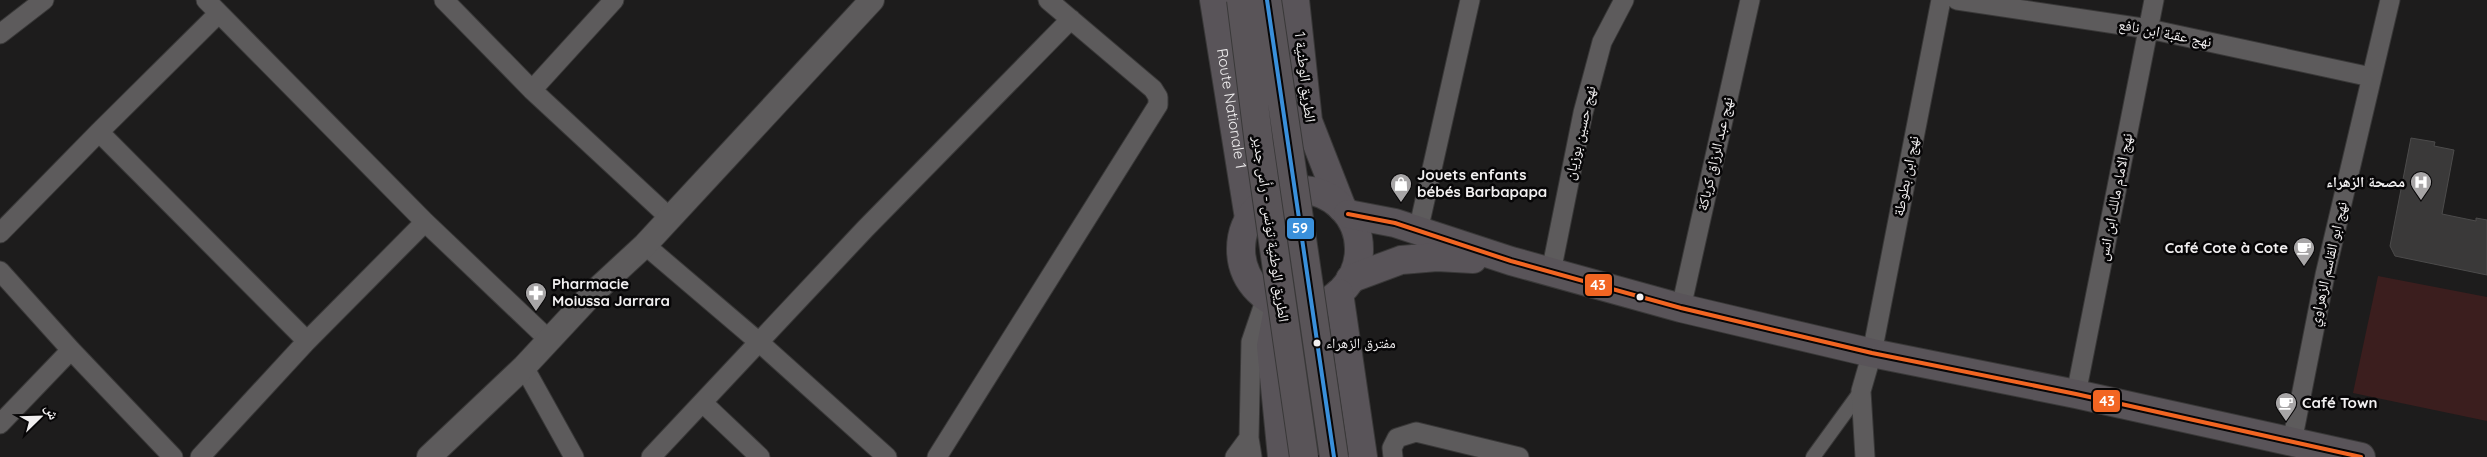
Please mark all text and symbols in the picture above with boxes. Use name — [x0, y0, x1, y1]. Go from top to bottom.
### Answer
street label: نهج عقبة ابن نافع — [2117, 14, 2213, 52]
street label: الطريق الوطنية 1 — [1290, 31, 1320, 123]
street label: Route Nationale 1 — [1213, 47, 1251, 170]
street label: نهج حسين بوزيان — [1559, 84, 1601, 182]
street label: نهج عبد الرزاق كرباكة — [1692, 95, 1738, 213]
street label: نهج الامام مالك ابن انس — [2093, 131, 2137, 263]
street label: الطريق الوطنية تونس - رأس جدير — [1248, 134, 1294, 323]
street label: نهج ابن بطوطة — [1888, 134, 1924, 218]
place label: Jouets enfants bébés Barbapapa — [1417, 165, 1547, 201]
hospital icon: مصحة الزهراء — [2409, 170, 2433, 201]
shop icon: Jouets enfants bébés Barbapapa — [1389, 172, 1413, 203]
place label: مصحة الزهراء — [2326, 172, 2405, 191]
street label: نهج ابو القاسم الزهراوي — [2304, 200, 2354, 329]
line badge: 59 — [1286, 217, 1315, 240]
text: 59 — [1292, 219, 1308, 237]
cafe icon: Café Cote à Cote — [2292, 236, 2316, 267]
place label: Café Cote à Cote — [2165, 238, 2288, 257]
line badge: 43 — [1584, 273, 1613, 297]
place label: Pharmacie Moiussa Jarrara — [552, 274, 670, 310]
text: 43 — [1590, 276, 1606, 294]
pharmacy icon: Pharmacie Moiussa Jarrara — [524, 281, 548, 312]
unlabelled marker — [1635, 292, 1645, 302]
place label: مفترق الزهراء — [1326, 334, 1396, 352]
marker: مفترق الزهراء — [1312, 338, 1322, 348]
line badge: 43 — [2092, 389, 2121, 413]
cafe icon: Café Town — [2274, 391, 2298, 422]
north arrow — [15, 392, 65, 442]
text: 43 — [2099, 392, 2115, 410]
place label: Café Town — [2302, 393, 2377, 412]
text: ش — [41, 402, 63, 422]

